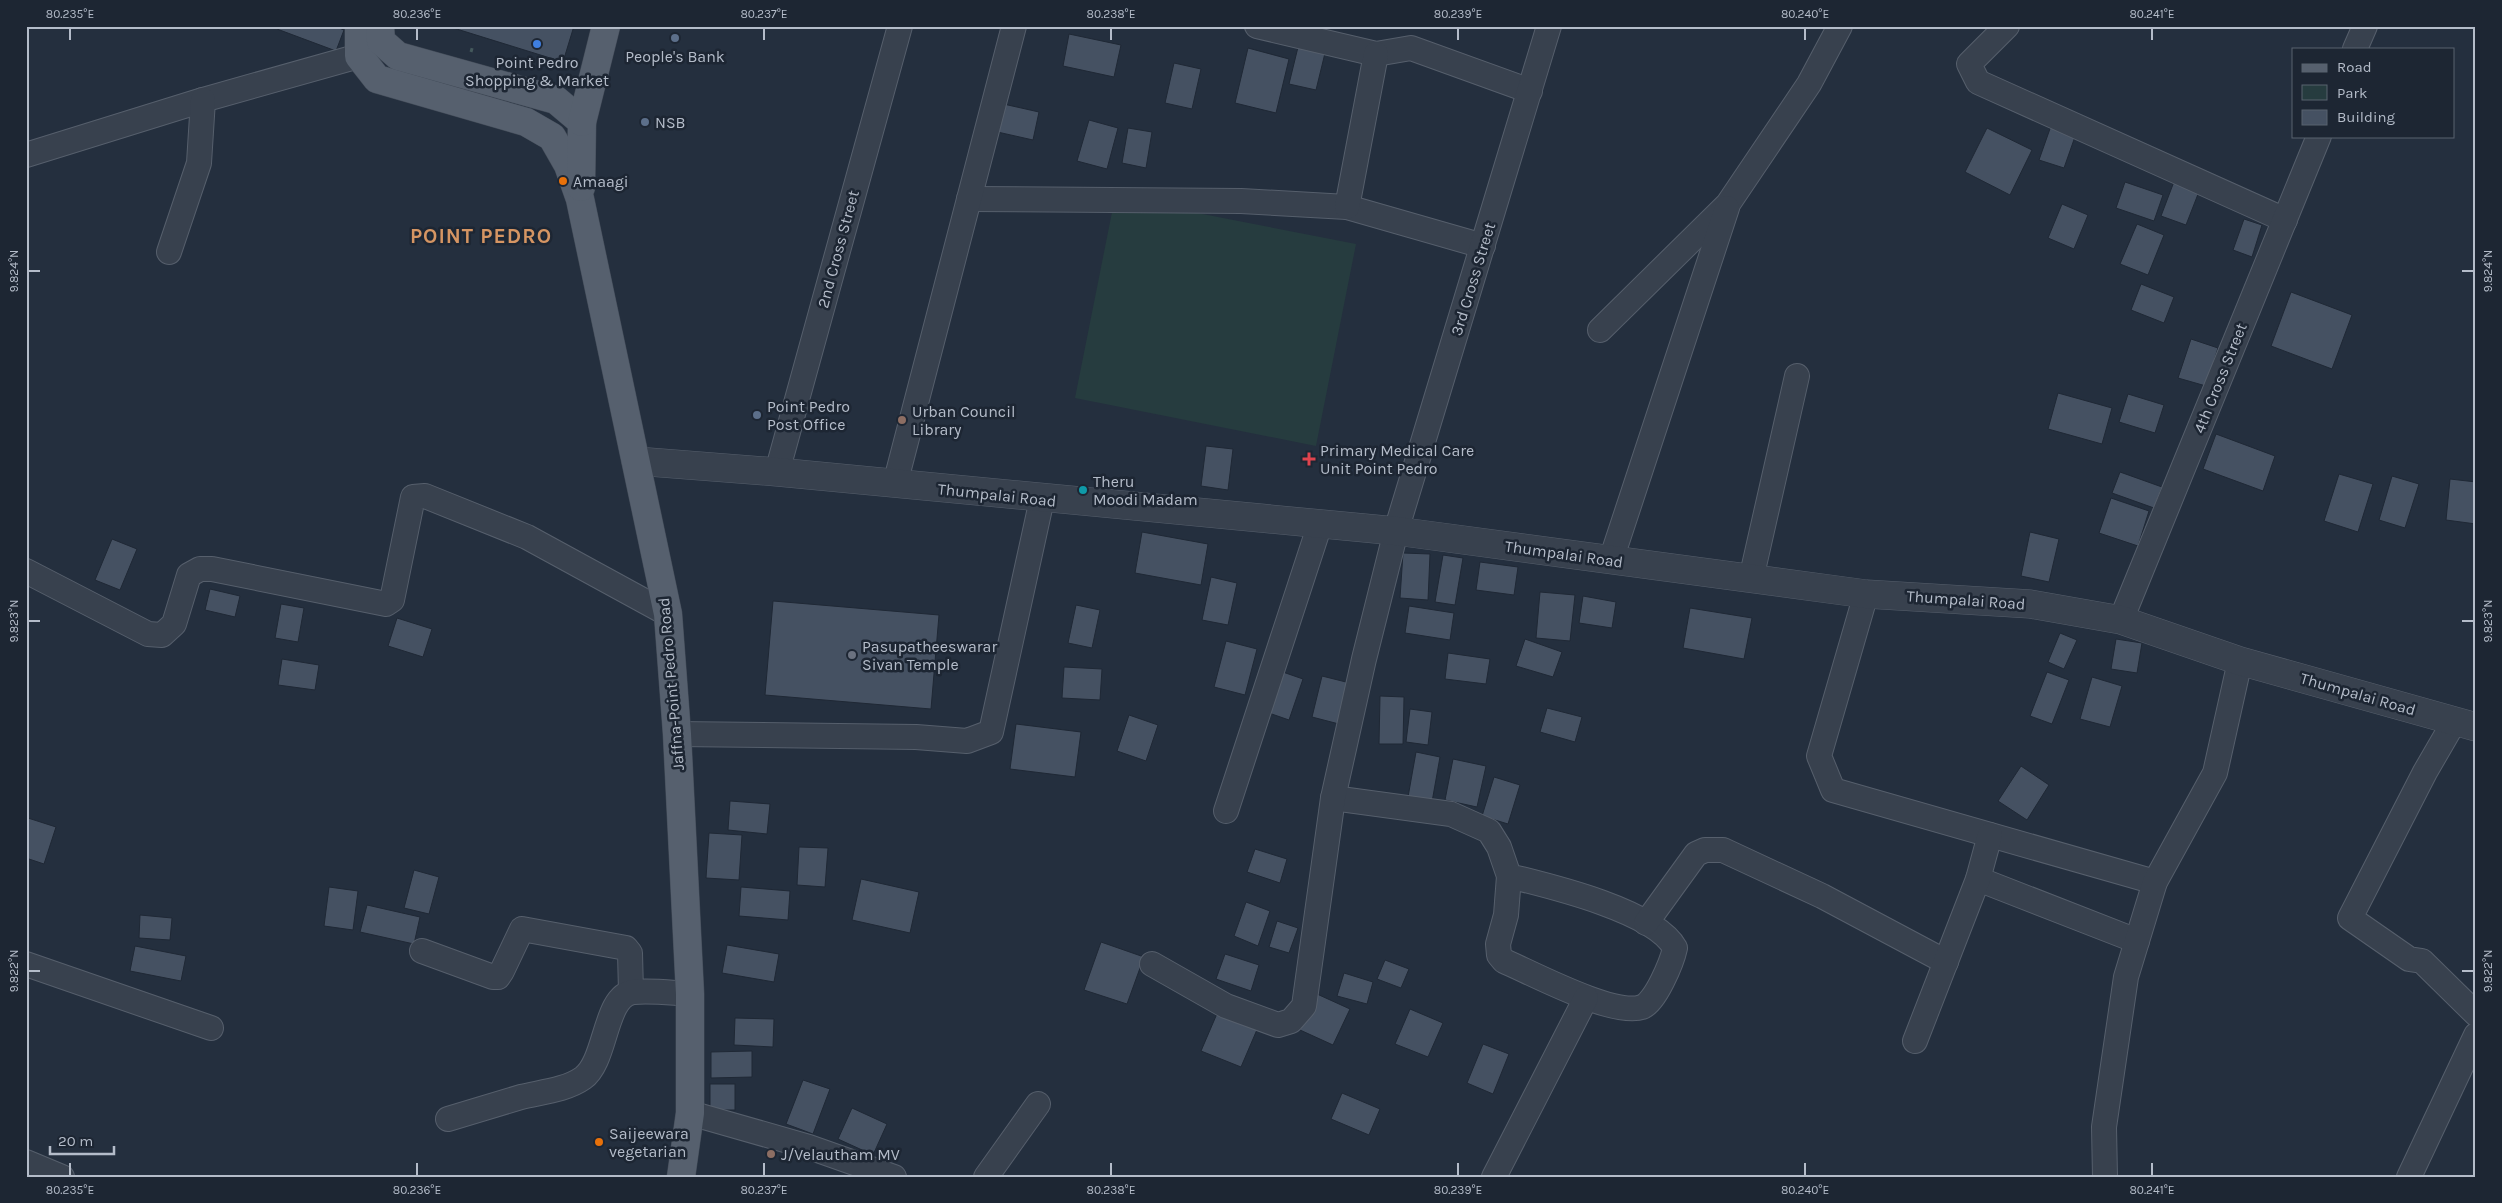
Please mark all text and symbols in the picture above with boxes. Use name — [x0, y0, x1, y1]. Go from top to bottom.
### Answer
text: 80.235°E — [46, 7, 94, 21]
text: 80.236°E — [393, 7, 441, 21]
text: 80.237°E — [740, 7, 788, 21]
text: 80.238°E — [1087, 7, 1135, 21]
text: 80.239°E — [1434, 7, 1482, 21]
text: 80.240°E — [1781, 7, 1829, 21]
text: 80.241°E — [2129, 7, 2175, 21]
marker: People's Bank — [669, 32, 681, 44]
marker: Point Pedro Shopping & Market — [531, 38, 543, 50]
place label: People's Bank — [625, 47, 725, 66]
legend — [2292, 48, 2454, 138]
place label: Point Pedro Shopping & Market — [465, 53, 609, 90]
text: Road — [2337, 58, 2372, 76]
text: Park — [2337, 84, 2367, 102]
text: Building — [2337, 108, 2395, 126]
place label: NSB — [655, 113, 686, 132]
marker: NSB — [639, 116, 651, 128]
place label: Amaagi — [573, 172, 629, 191]
marker: Amaagi — [557, 175, 569, 187]
street label: 2nd Cross Street — [813, 188, 863, 310]
street label: 3rd Cross Street — [1447, 220, 1499, 338]
district label: POINT PEDRO — [410, 224, 552, 248]
text: 9.824°N — [7, 250, 21, 292]
text: 9.824°N — [2481, 250, 2495, 292]
street label: 4th Cross Street — [2189, 320, 2251, 436]
place label: Point Pedro Post Office — [767, 397, 850, 434]
place label: Urban Council Library — [912, 402, 1015, 439]
marker: Point Pedro Post Office — [751, 409, 763, 421]
marker: Urban Council Library — [896, 414, 908, 426]
place label: Primary Medical Care Unit Point Pedro — [1320, 441, 1474, 478]
marker: Primary Medical Care Unit Point Pedro — [1302, 452, 1316, 466]
place label: Theru Moodi Madam — [1093, 472, 1198, 509]
street label: Thumpalai Road — [937, 479, 1057, 511]
marker: Theru Moodi Madam — [1077, 484, 1089, 496]
street label: Thumpalai Road — [1504, 536, 1624, 572]
street label: Thumpalai Road — [1906, 586, 2026, 614]
street label: Jaffna-Point Pedro Road — [654, 597, 688, 771]
text: 9.823°N — [7, 600, 21, 642]
text: 9.823°N — [2481, 600, 2495, 642]
place label: Pasupatheeswarar Sivan Temple — [862, 637, 997, 674]
marker: Pasupatheeswarar Sivan Temple — [846, 649, 858, 661]
street label: Thumpalai Road — [2298, 668, 2418, 720]
text: 9.822°N — [7, 950, 21, 992]
text: 9.822°N — [2481, 950, 2495, 992]
scale bar — [50, 1123, 114, 1155]
place label: Saijeewara vegetarian — [609, 1124, 689, 1161]
text: 20 m — [58, 1132, 93, 1150]
marker: Saijeewara vegetarian — [593, 1136, 605, 1148]
place label: J/Velautham MV — [781, 1145, 900, 1164]
marker: J/Velautham MV — [765, 1148, 777, 1160]
text: 80.235°E — [46, 1183, 94, 1197]
text: 80.236°E — [393, 1183, 441, 1197]
text: 80.237°E — [740, 1183, 788, 1197]
text: 80.238°E — [1087, 1183, 1135, 1197]
text: 80.239°E — [1434, 1183, 1482, 1197]
text: 80.240°E — [1781, 1183, 1829, 1197]
text: 80.241°E — [2129, 1183, 2175, 1197]

